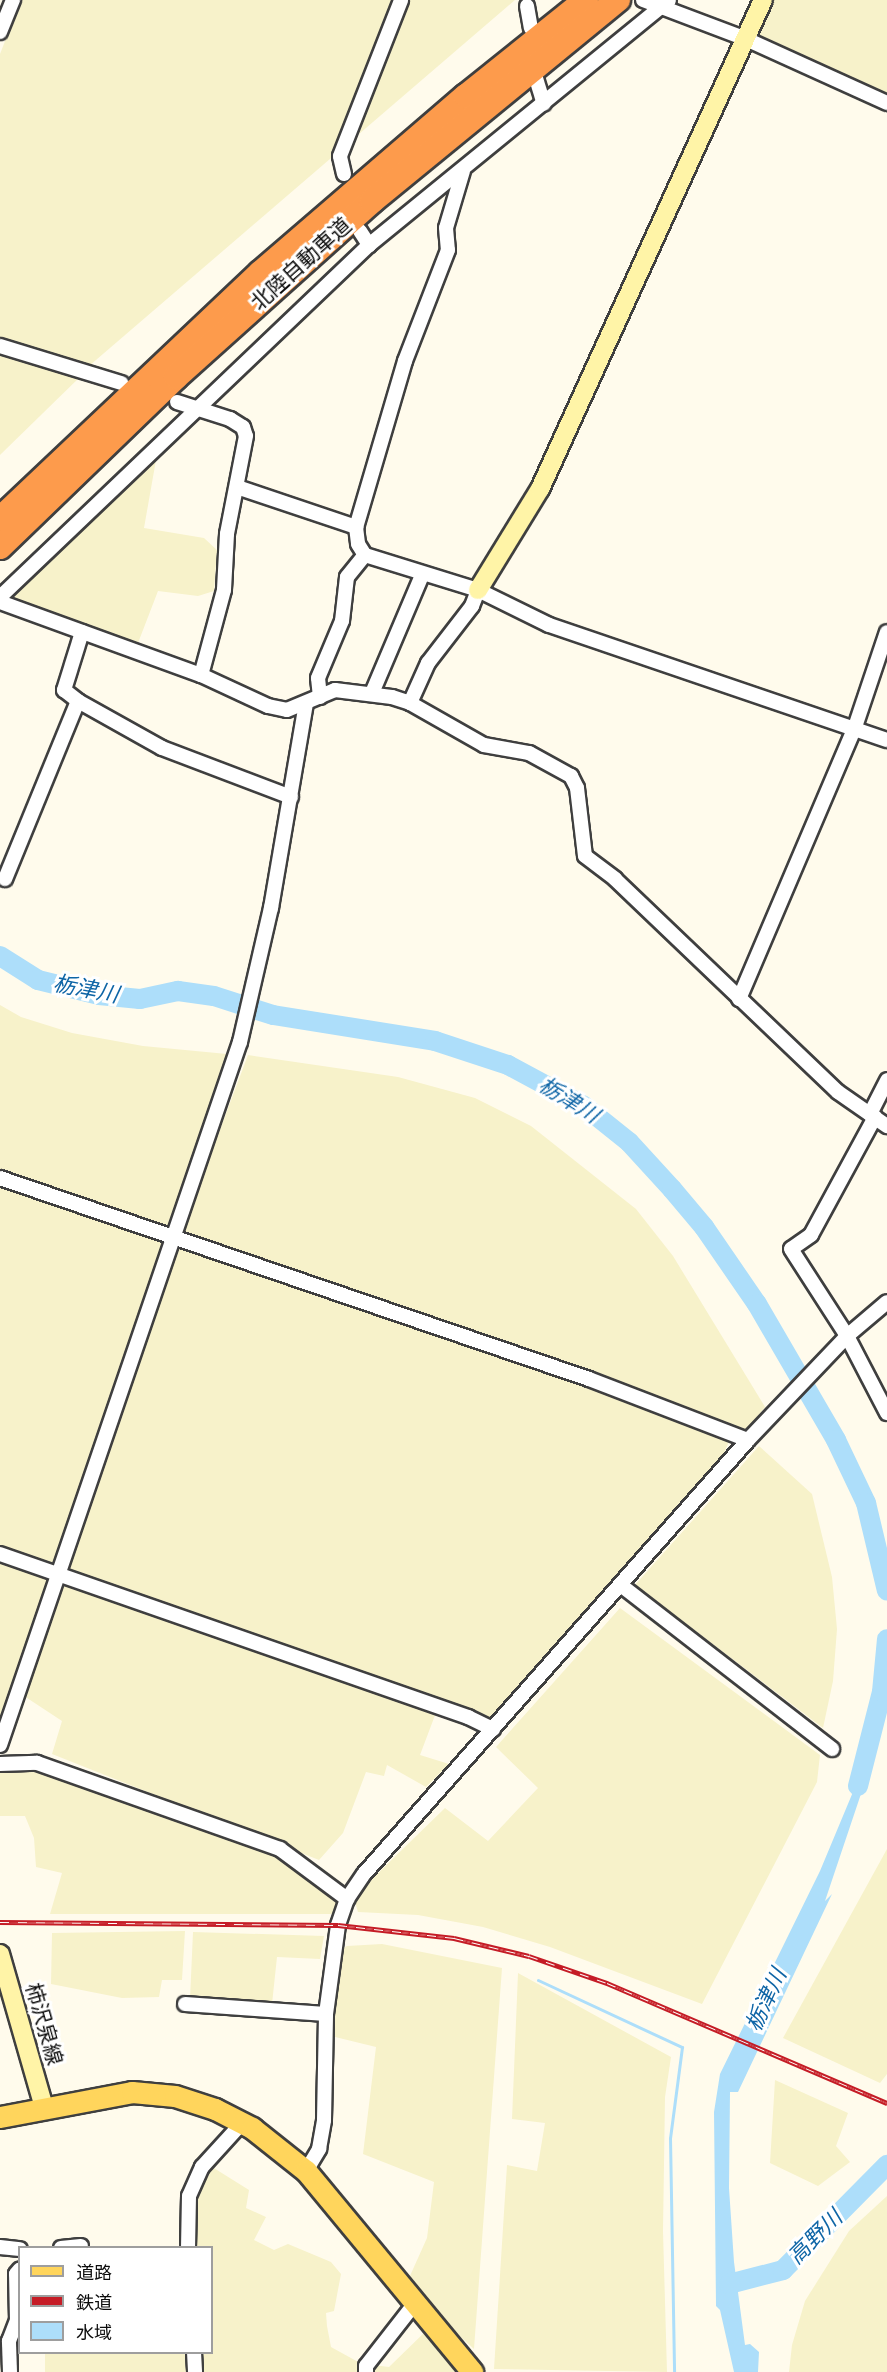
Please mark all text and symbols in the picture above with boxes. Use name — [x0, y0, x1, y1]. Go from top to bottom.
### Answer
street label: 北陸自動車道 — [246, 212, 356, 316]
water label: 栃津川 — [51, 970, 121, 1008]
water label: 栃津川 — [534, 1071, 604, 1129]
water label: 栃津川 — [740, 1965, 792, 2035]
street label: 柿沢泉線 — [20, 1980, 68, 2068]
water label: 高野川 — [782, 2204, 848, 2270]
legend — [18, 2246, 213, 2354]
text: 道路 — [76, 2263, 112, 2283]
text: 鉄道 — [76, 2293, 112, 2313]
text: 水域 — [76, 2323, 112, 2343]

